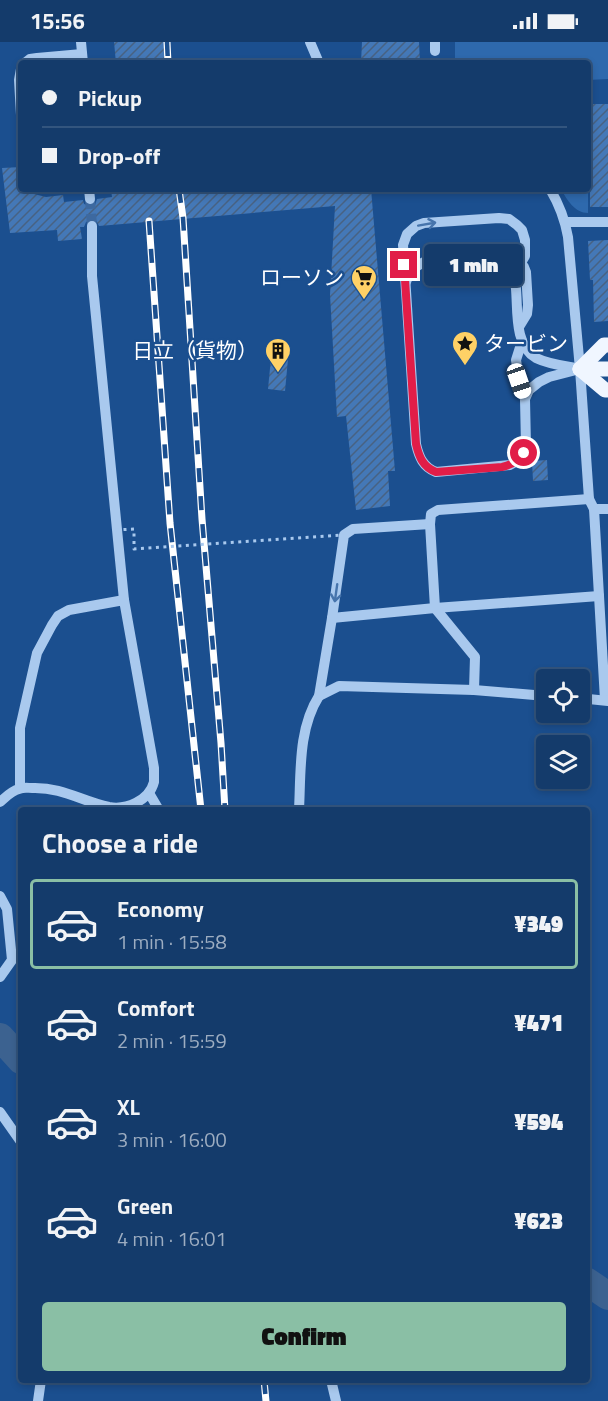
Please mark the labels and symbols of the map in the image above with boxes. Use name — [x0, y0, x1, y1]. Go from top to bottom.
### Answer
one-way arrow — [417, 218, 437, 229]
callout: 1 min — [425, 244, 524, 286]
route end — [390, 251, 417, 278]
place label: ローソン — [260, 261, 344, 293]
supermarket icon: ローソン — [349, 263, 379, 301]
place label: タービン — [484, 327, 568, 359]
place icon: タービン — [450, 329, 480, 367]
place label: 日立（貨物） — [132, 334, 258, 366]
building icon: 日立（貨物） — [263, 336, 293, 374]
car — [505, 361, 533, 401]
route start — [510, 439, 537, 466]
one-way arrow — [330, 582, 341, 602]

